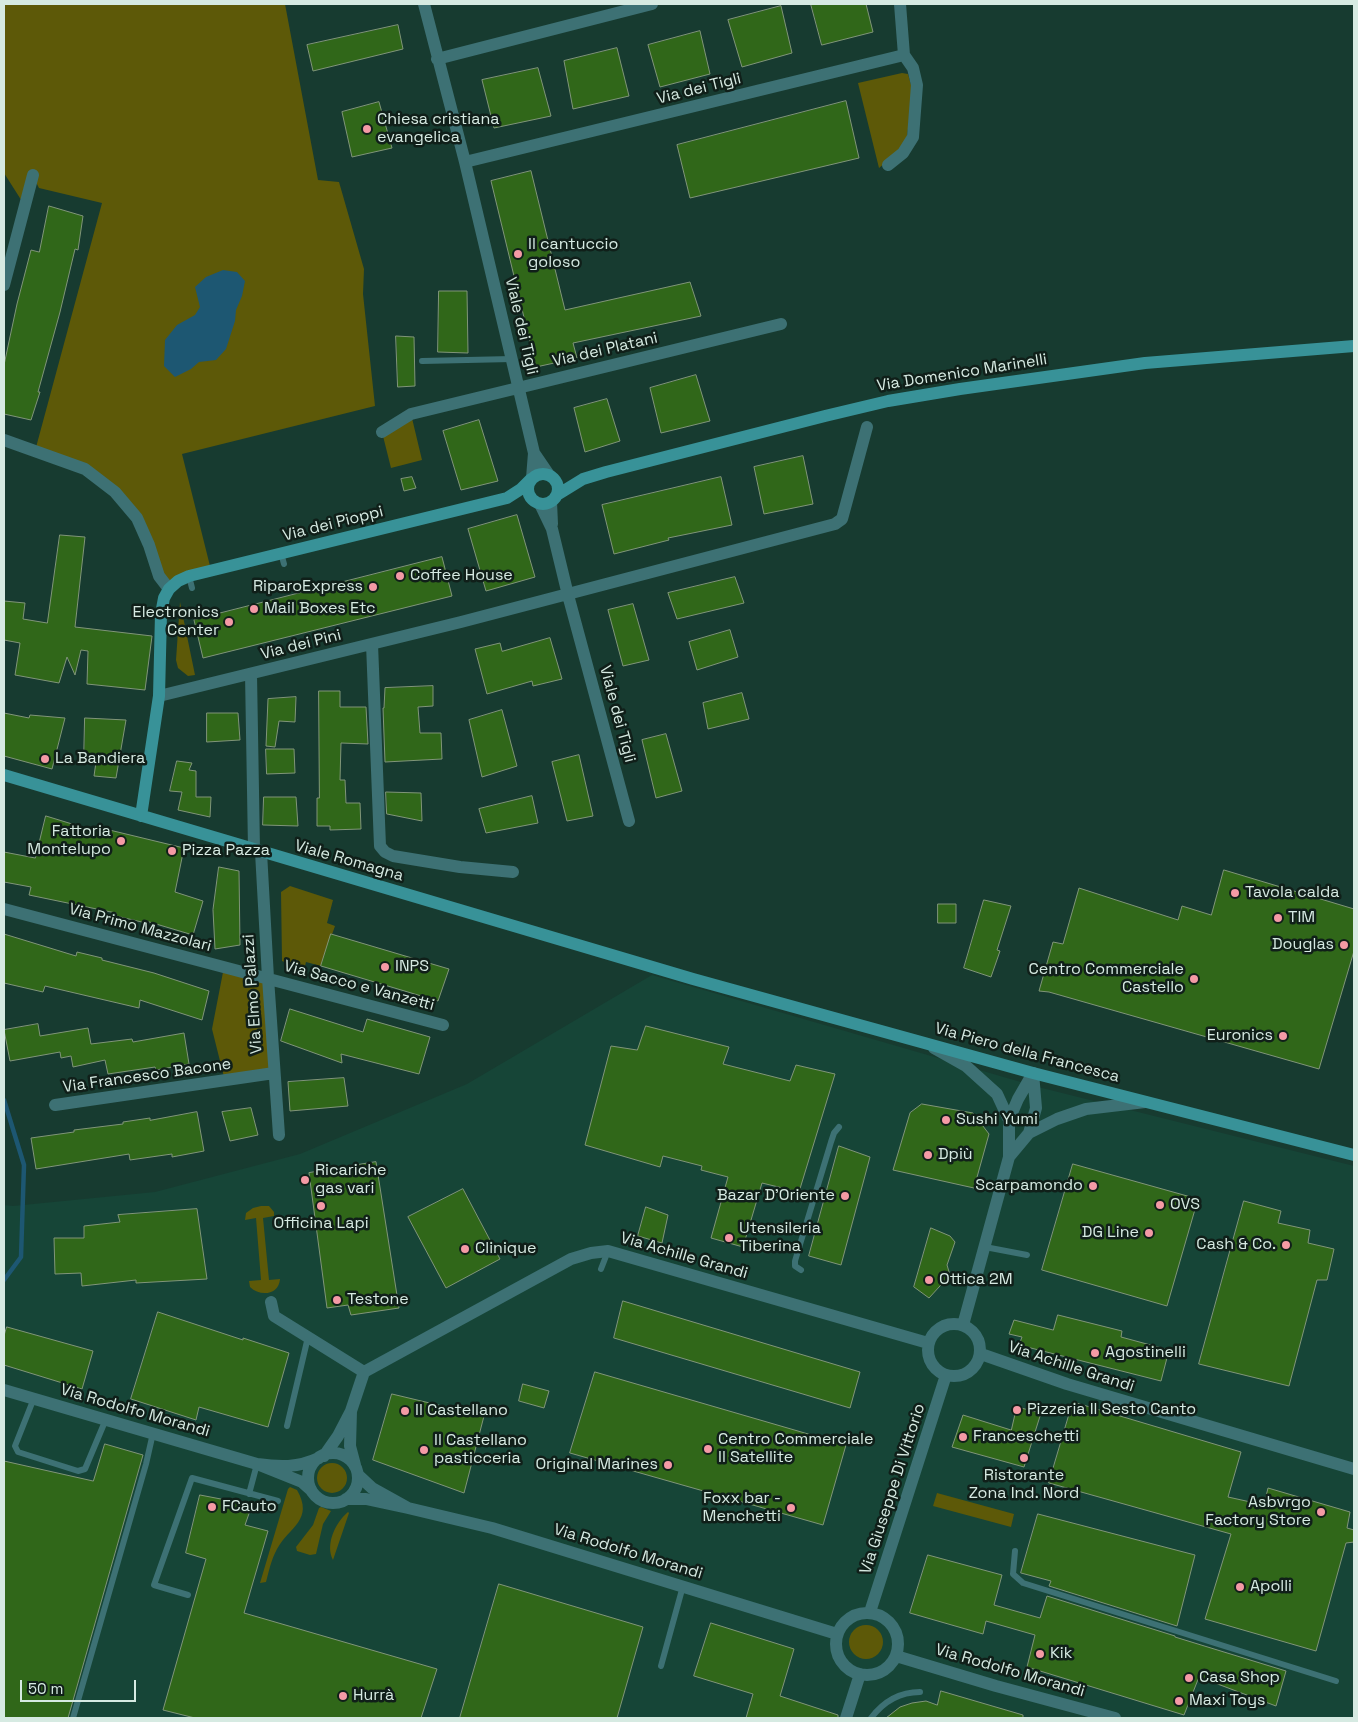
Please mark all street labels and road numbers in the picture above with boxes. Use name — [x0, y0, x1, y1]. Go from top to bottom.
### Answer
street label: Via dei Tigli — [655, 69, 743, 109]
street label: Viale dei Tigli — [500, 275, 542, 377]
street label: Via dei Platani — [551, 329, 659, 371]
street label: Via Domenico Marinelli — [875, 350, 1049, 396]
street label: Via dei Pioppi — [281, 502, 385, 546]
street label: Via dei Pini — [259, 626, 343, 664]
street label: Viale dei Tigli — [595, 663, 639, 765]
street label: Viale Romagna — [292, 836, 406, 886]
street label: Via Primo Mazzolari — [67, 900, 213, 956]
street label: Via Elmo Palazzi — [239, 933, 267, 1055]
street label: Via Sacco e Vanzetti — [282, 957, 436, 1015]
street label: Via Piero della Francesca — [933, 1019, 1121, 1087]
street label: Via Francesco Bacone — [62, 1055, 232, 1097]
street label: Via Achille Grandi — [618, 1229, 750, 1283]
street label: Via Achille Grandi — [1006, 1338, 1136, 1396]
street label: Via Rodolfo Morandi — [58, 1380, 212, 1442]
street label: Via Giuseppe Di Vittorio — [856, 1401, 930, 1577]
street label: Via Rodolfo Morandi — [551, 1520, 705, 1584]
street label: Via Rodolfo Morandi — [933, 1640, 1087, 1702]

